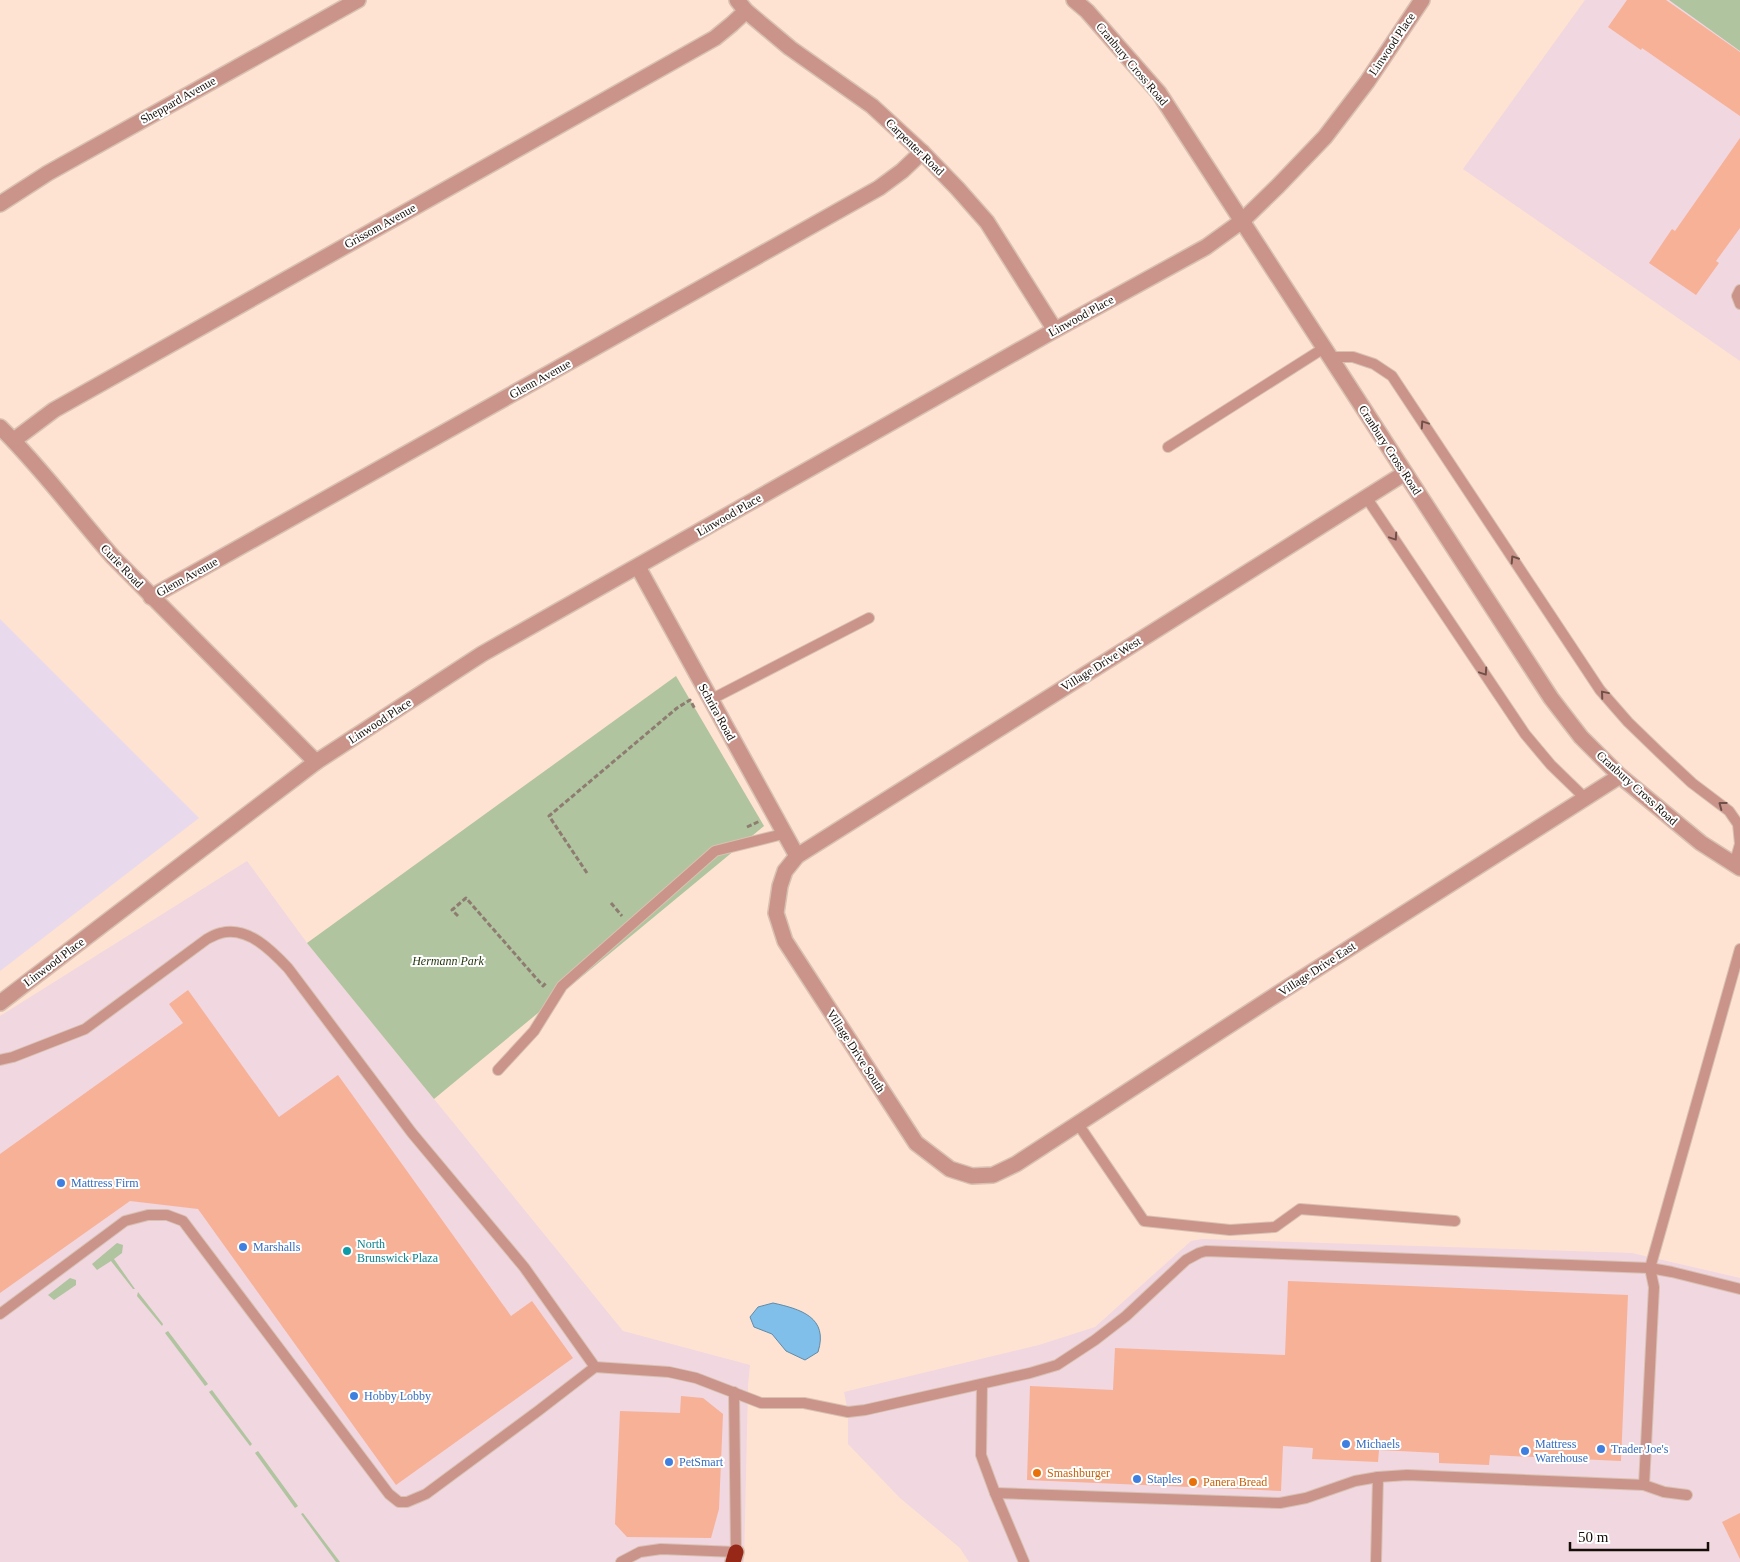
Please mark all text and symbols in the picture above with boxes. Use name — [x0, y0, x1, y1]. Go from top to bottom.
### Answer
street label: Linwood Place — [1366, 10, 1418, 78]
street label: Cranbury Cross Road — [1093, 20, 1171, 108]
street label: Sheppard Avenue — [138, 73, 218, 127]
street label: Carpenter Road — [883, 116, 947, 178]
street label: Grissom Avenue — [342, 201, 418, 251]
street label: Linwood Place — [1046, 292, 1116, 340]
street label: Glenn Avenue — [507, 356, 573, 402]
street label: Cranbury Cross Road — [1356, 403, 1424, 497]
one-way arrow — [1421, 420, 1431, 429]
street label: Linwood Place — [694, 491, 764, 539]
one-way arrow — [1387, 532, 1397, 541]
street label: Curie Road — [98, 541, 146, 591]
street label: Glenn Avenue — [154, 554, 220, 600]
one-way arrow — [1511, 556, 1520, 565]
street label: Village Drive West — [1059, 633, 1144, 694]
one-way arrow — [1478, 667, 1487, 676]
street label: Schrira Road — [696, 681, 738, 743]
one-way arrow — [1601, 691, 1610, 700]
street label: Linwood Place — [346, 695, 414, 747]
street label: Cranbury Cross Road — [1594, 748, 1680, 828]
one-way arrow — [1719, 803, 1728, 811]
street label: Linwood Place — [21, 935, 87, 989]
street label: Village Drive East — [1276, 939, 1359, 999]
park label: Hermann Park — [411, 954, 485, 968]
street label: Village Drive South — [824, 1007, 888, 1095]
place label: Mattress Firm — [71, 1176, 139, 1190]
marker: Mattress Firm — [55, 1177, 67, 1189]
place label: North Brunswick Plaza — [357, 1237, 439, 1265]
place label: Marshalls — [253, 1240, 301, 1254]
marker: Marshalls — [237, 1241, 249, 1253]
marker: North Brunswick Plaza — [341, 1245, 353, 1257]
place label: Hobby Lobby — [364, 1389, 431, 1403]
marker: Hobby Lobby — [348, 1390, 360, 1402]
place label: Michaels — [1356, 1437, 1400, 1451]
place label: Mattress Warehouse — [1535, 1437, 1588, 1465]
marker: Michaels — [1340, 1438, 1352, 1450]
place label: Trader Joe's — [1611, 1442, 1669, 1456]
marker: Trader Joe's — [1595, 1443, 1607, 1455]
marker: Mattress Warehouse — [1519, 1445, 1531, 1457]
place label: PetSmart — [679, 1455, 724, 1469]
marker: PetSmart — [663, 1456, 675, 1468]
place label: Smashburger — [1047, 1466, 1110, 1480]
marker: Smashburger — [1031, 1467, 1043, 1479]
place label: Staples — [1147, 1472, 1182, 1486]
marker: Staples — [1131, 1473, 1143, 1485]
place label: Panera Bread — [1203, 1475, 1267, 1489]
marker: Panera Bread — [1187, 1476, 1199, 1488]
scale bar — [1570, 1520, 1708, 1552]
text: 50 m — [1578, 1529, 1609, 1545]

